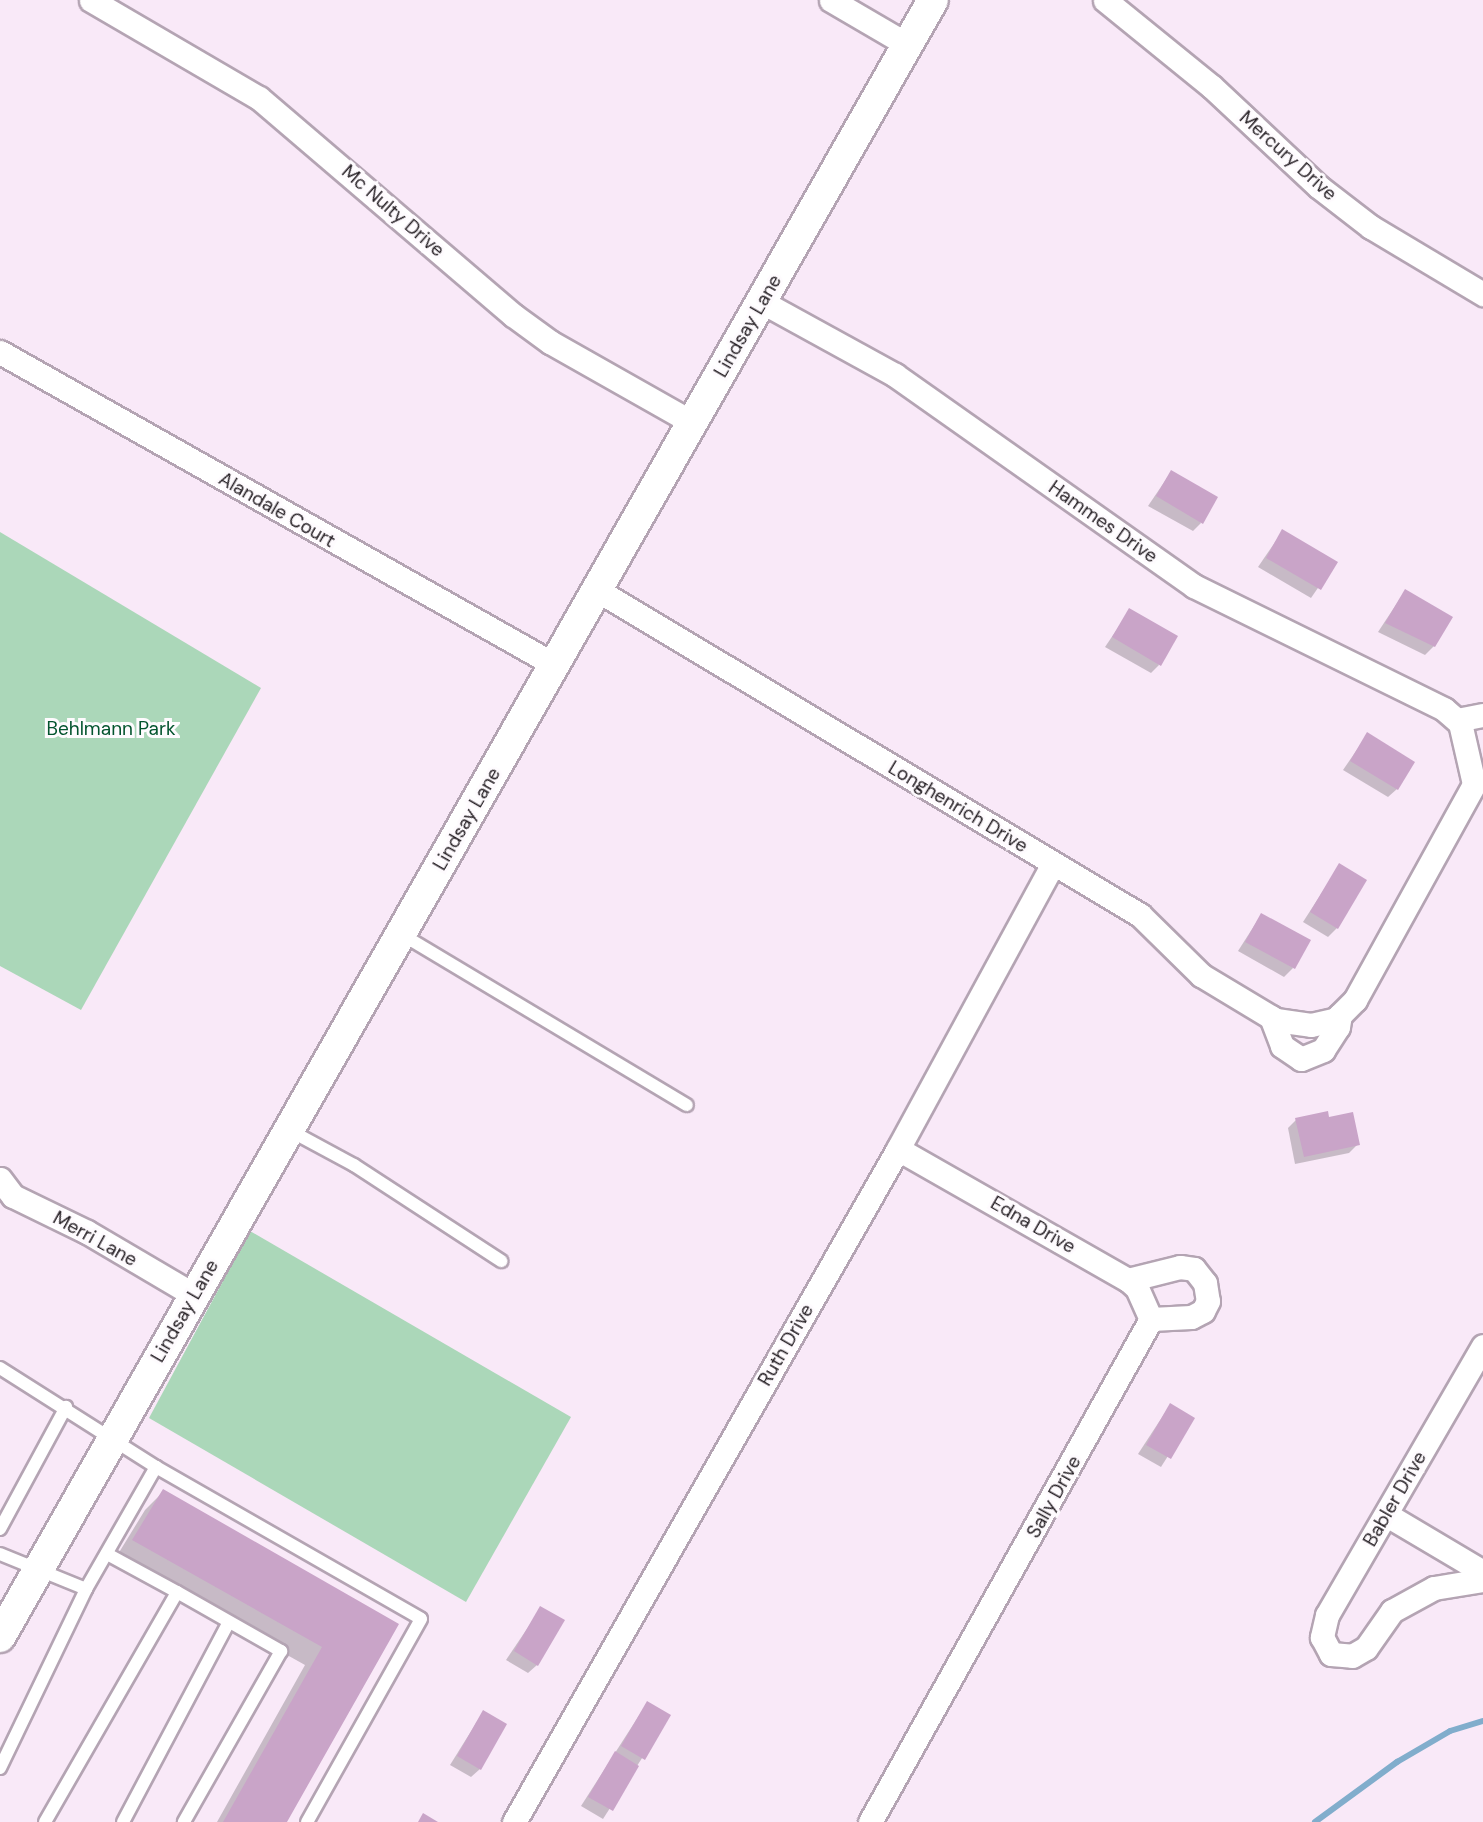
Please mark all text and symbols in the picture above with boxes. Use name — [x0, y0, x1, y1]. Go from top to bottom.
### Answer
street label: Mercury Drive — [1235, 106, 1341, 206]
street label: Mc Nulty Drive — [337, 160, 449, 262]
street label: Lindsay Lane — [709, 271, 787, 381]
street label: Alandale Court — [215, 467, 339, 553]
street label: Hammes Drive — [1044, 476, 1162, 568]
park label: Behlmann Park — [46, 718, 176, 740]
street label: Longhenrich Drive — [884, 756, 1032, 858]
street label: Lindsay Lane — [428, 764, 506, 874]
street label: Edna Drive — [987, 1192, 1079, 1258]
street label: Merri Lane — [49, 1207, 141, 1271]
street label: Lindsay Lane — [146, 1256, 224, 1366]
street label: Ruth Drive — [753, 1300, 819, 1390]
street label: Babler Drive — [1359, 1447, 1431, 1551]
street label: Sally Drive — [1022, 1452, 1086, 1542]

